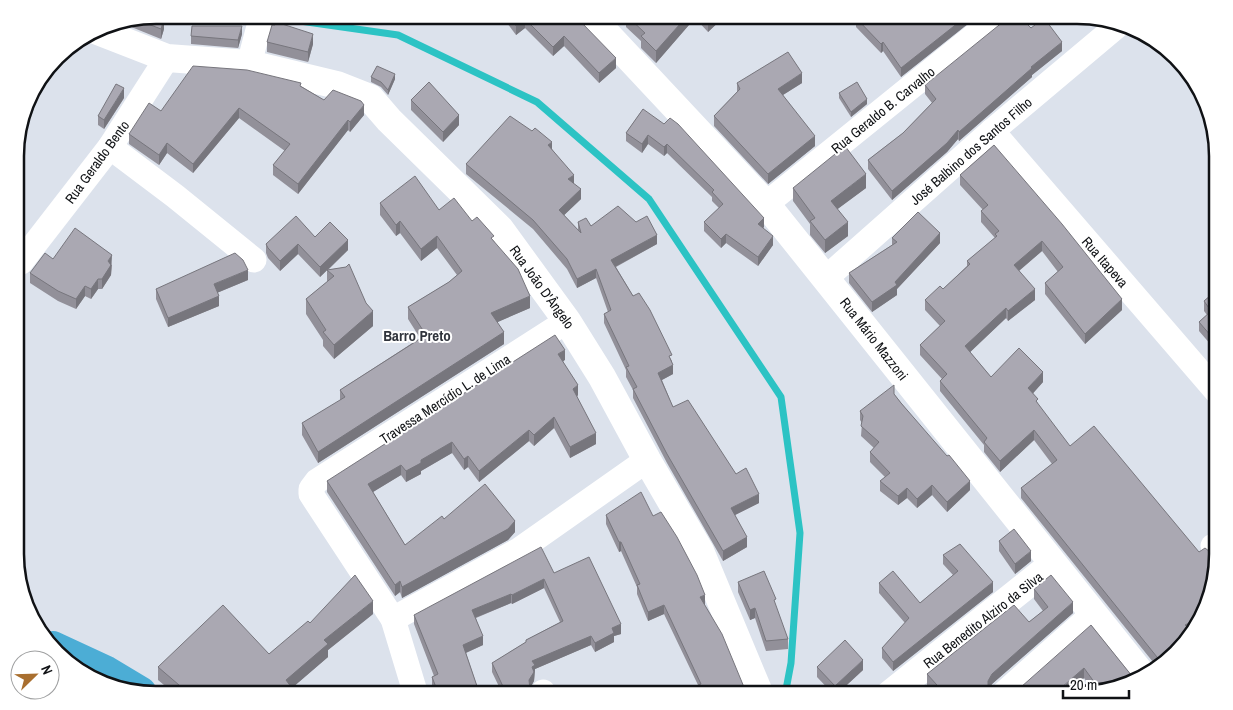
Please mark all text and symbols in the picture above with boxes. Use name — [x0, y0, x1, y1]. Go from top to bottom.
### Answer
street label: Rua Geraldo B. Carvalho — [827, 63, 939, 157]
street label: José Balbino dos Santos Filho — [906, 93, 1036, 209]
street label: Rua Geraldo Bento — [61, 117, 133, 207]
street label: Rua Itapeva — [1078, 233, 1132, 292]
street label: Rua João D'Ângelo — [506, 242, 578, 332]
street label: Rua Mário Mazzoni — [836, 294, 912, 384]
district label: Barro Preto — [383, 325, 451, 346]
street label: Travessa Mercídio L. de Lima — [376, 350, 514, 448]
street label: Rua Benedito Alziro da Silva — [920, 567, 1047, 672]
north arrow — [10, 650, 60, 700]
text: N — [37, 663, 57, 677]
scale bar — [1063, 668, 1129, 700]
text: 20 m — [1070, 674, 1097, 695]

